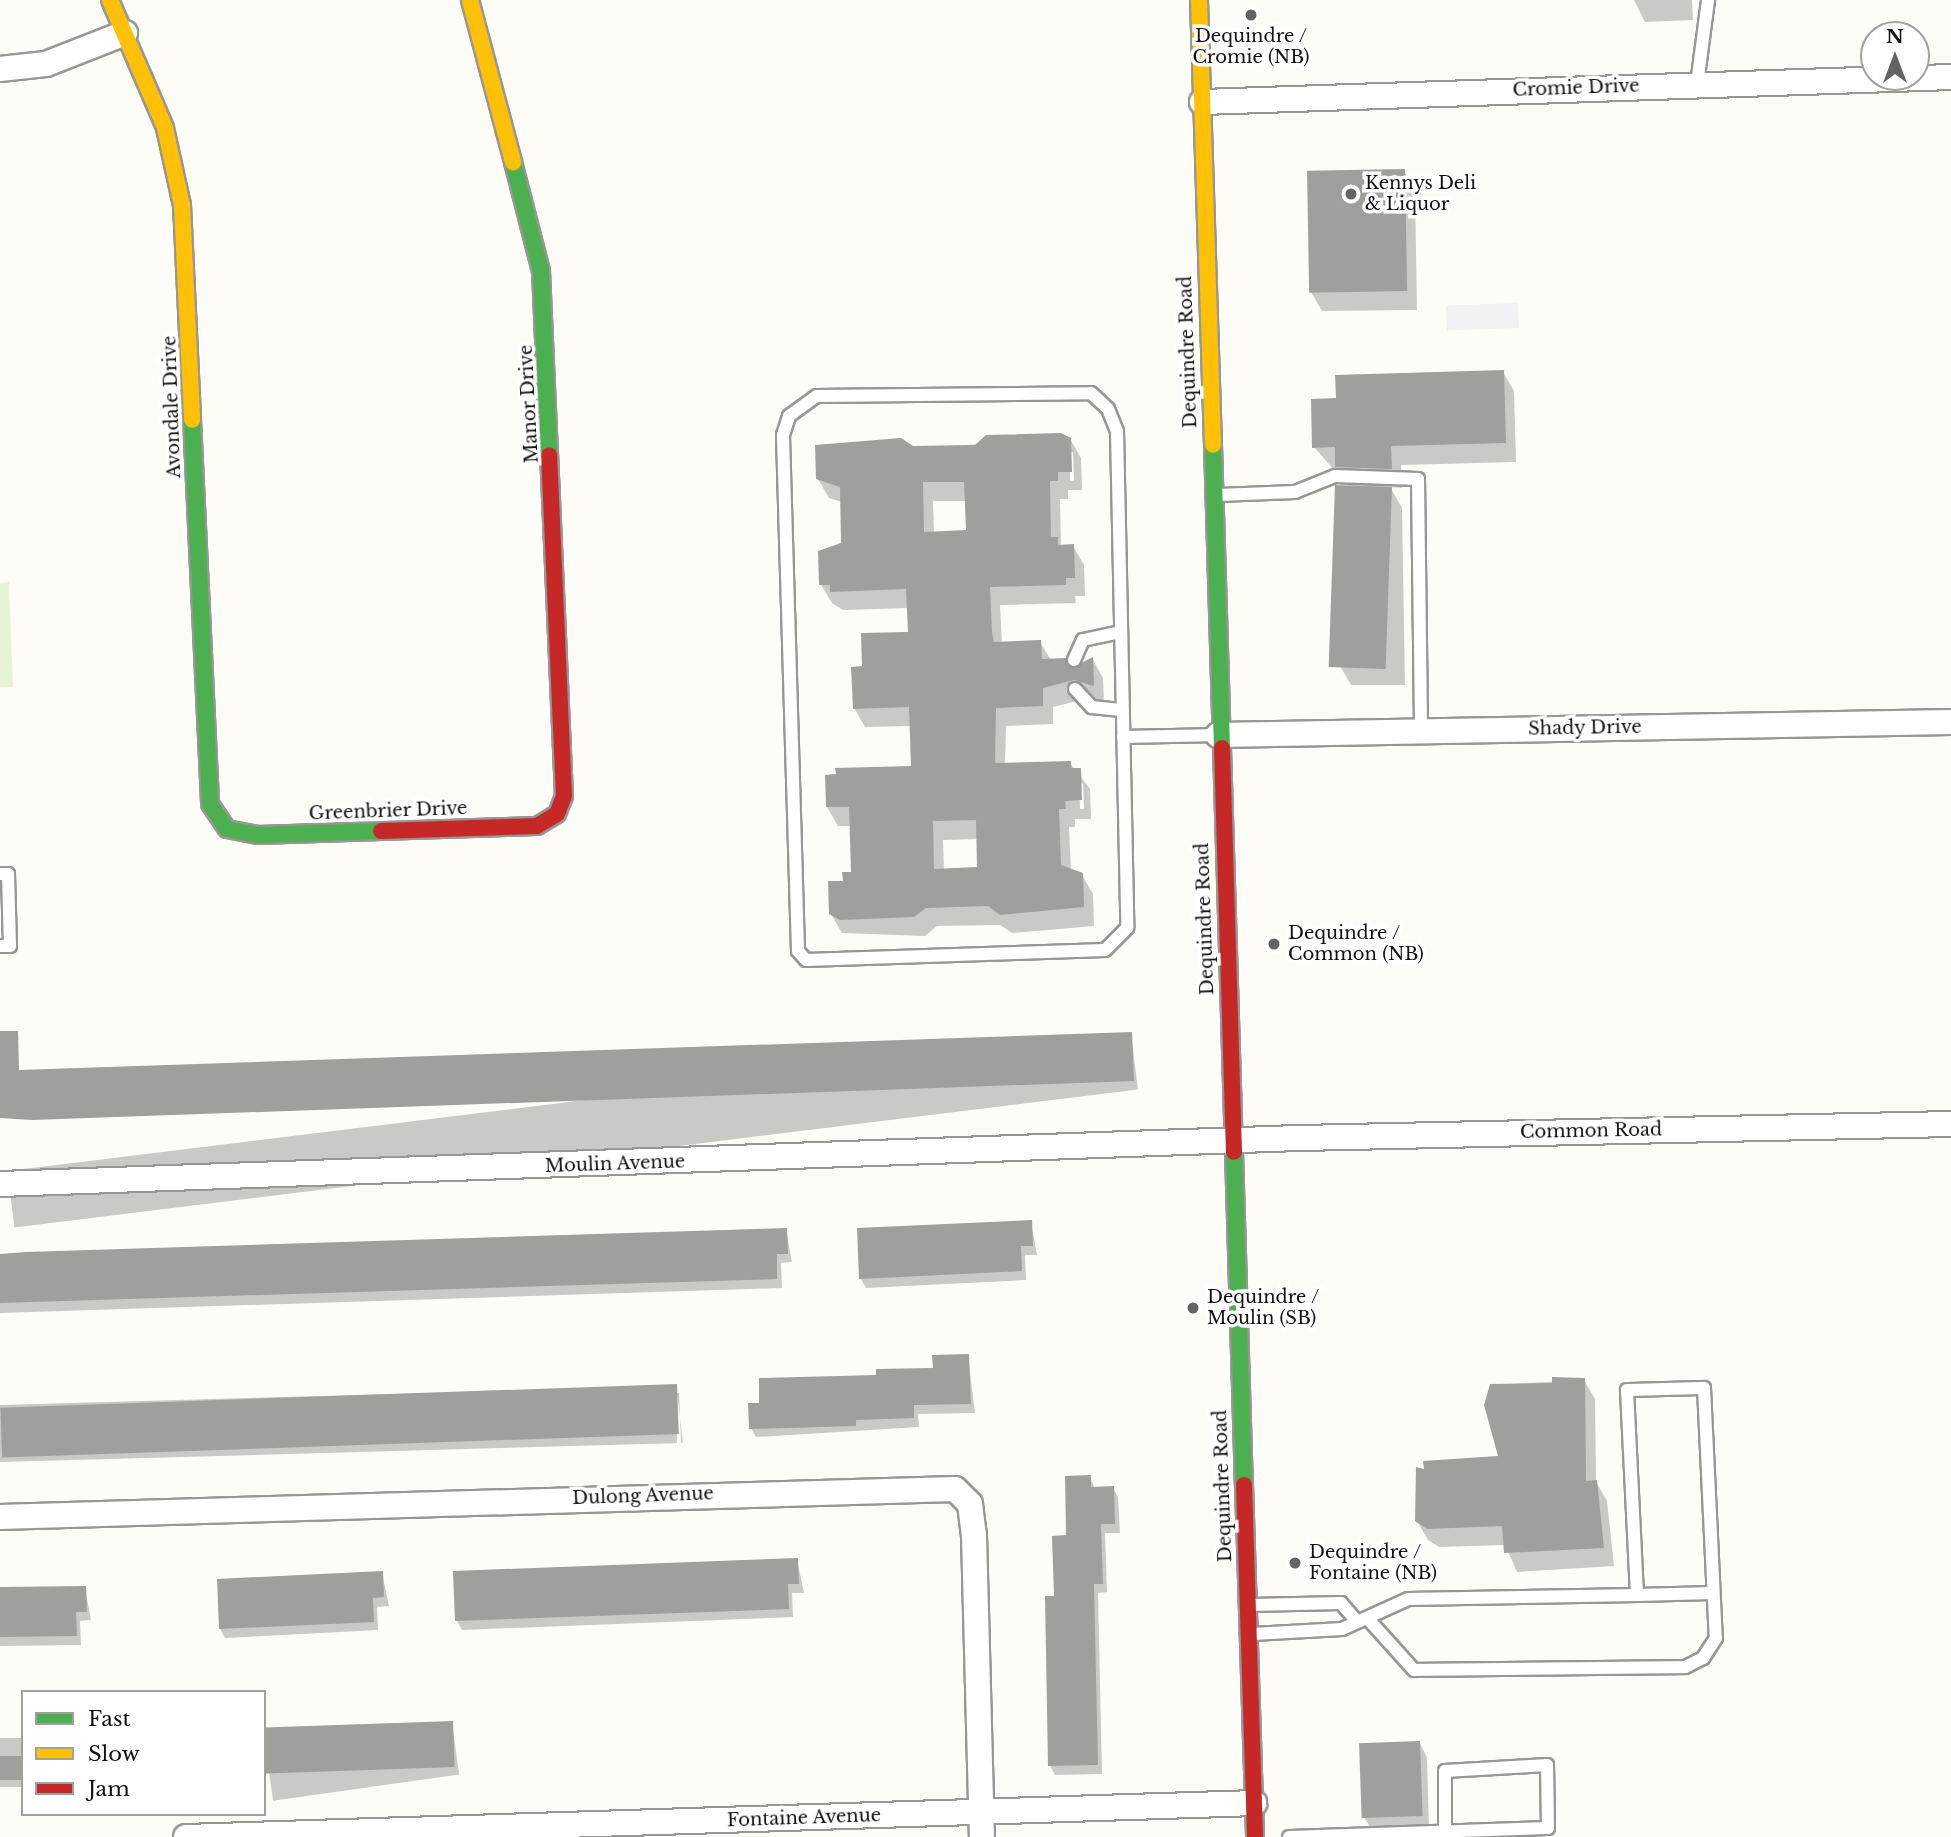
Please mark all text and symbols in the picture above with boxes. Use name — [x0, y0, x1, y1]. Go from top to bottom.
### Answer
marker: Dequindre / Cromie (NB) — [1243, 7, 1259, 23]
north arrow — [1860, 21, 1930, 91]
text: N — [1886, 25, 1904, 48]
place label: Dequindre / Cromie (NB) — [1192, 26, 1310, 68]
street label: Cromie Drive — [1512, 75, 1640, 101]
place label: Kennys Deli & Liquor — [1365, 173, 1476, 216]
marker: Kennys Deli & Liquor — [1343, 186, 1359, 202]
street label: Dequindre Road — [1175, 275, 1201, 429]
street label: Avondale Drive — [159, 335, 185, 479]
street label: Manor Drive — [515, 344, 543, 464]
street label: Shady Drive — [1528, 716, 1642, 740]
street label: Greenbrier Drive — [308, 797, 468, 825]
street label: Dequindre Road — [1192, 842, 1218, 996]
place label: Dequindre / Common (NB) — [1288, 923, 1424, 965]
marker: Dequindre / Common (NB) — [1266, 936, 1282, 952]
street label: Common Road — [1520, 1119, 1662, 1143]
street label: Moulin Avenue — [544, 1151, 686, 1177]
place label: Dequindre / Moulin (SB) — [1207, 1287, 1320, 1330]
marker: Dequindre / Moulin (SB) — [1185, 1300, 1201, 1316]
street label: Dequindre Road — [1210, 1409, 1236, 1563]
street label: Dulong Avenue — [571, 1483, 715, 1509]
place label: Dequindre / Fontaine (NB) — [1309, 1542, 1437, 1584]
marker: Dequindre / Fontaine (NB) — [1287, 1555, 1303, 1571]
legend — [21, 1690, 266, 1816]
text: Fast — [88, 1706, 130, 1732]
text: Slow — [88, 1741, 140, 1767]
text: Jam — [88, 1776, 130, 1802]
street label: Fontaine Avenue — [726, 1805, 882, 1831]

